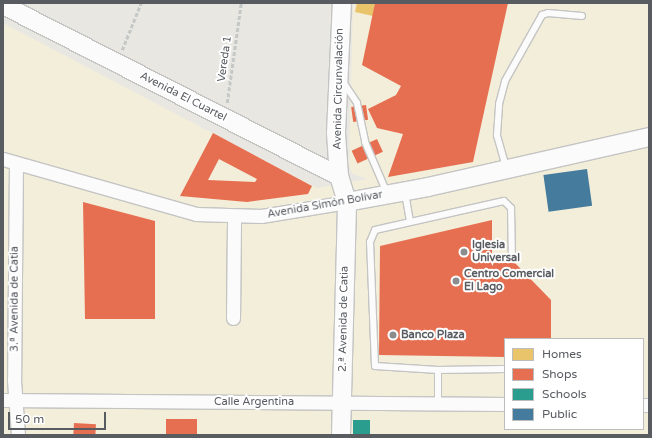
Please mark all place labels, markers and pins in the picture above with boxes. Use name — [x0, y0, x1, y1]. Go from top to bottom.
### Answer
place label: Iglesia Universal — [472, 239, 520, 265]
marker: Iglesia Universal — [459, 247, 469, 257]
place label: Centro Comercial El Lago — [464, 268, 554, 294]
marker: Centro Comercial El Lago — [451, 276, 461, 286]
place label: Banco Plaza — [401, 328, 465, 342]
marker: Banco Plaza — [388, 330, 398, 340]

